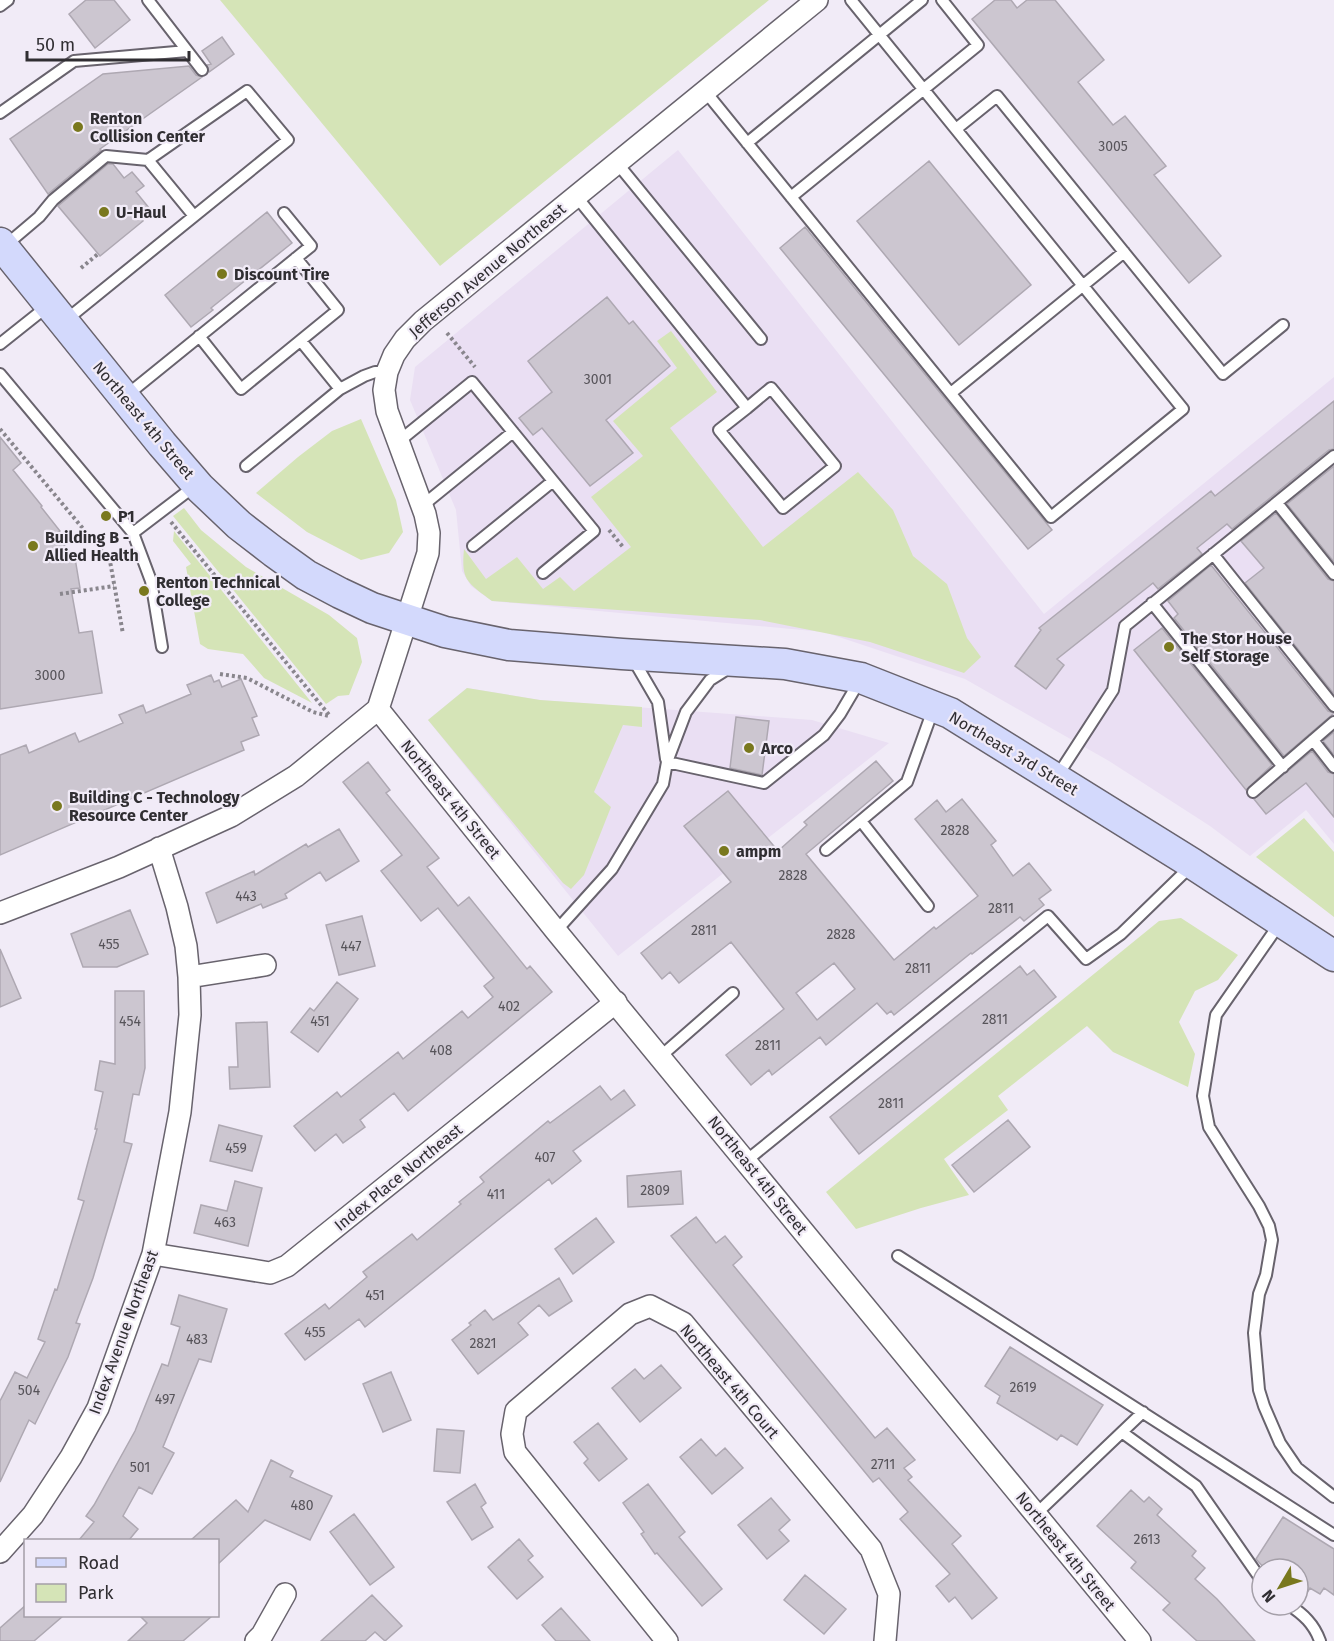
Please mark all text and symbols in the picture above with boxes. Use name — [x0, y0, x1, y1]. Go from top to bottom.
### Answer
scale bar — [27, 24, 189, 62]
text: 50 m — [36, 34, 75, 56]
place label: Renton Collision Center — [90, 109, 206, 146]
marker: Renton Collision Center — [71, 120, 85, 134]
house number: 3005 — [1098, 138, 1128, 155]
street label: Jefferson Avenue Northeast — [405, 199, 570, 341]
place label: U-Haul — [116, 203, 167, 222]
marker: U-Haul — [97, 205, 111, 219]
place label: Discount Tire — [234, 265, 330, 284]
marker: Discount Tire — [215, 267, 229, 281]
street label: Northeast 4th Street — [89, 358, 198, 483]
house number: 3001 — [584, 371, 612, 388]
place label: P1 — [118, 507, 135, 526]
marker: P1 — [99, 509, 113, 523]
place label: Building B - Allied Health — [44, 528, 139, 565]
marker: Building B - Allied Health — [26, 539, 40, 553]
place label: Renton Technical College — [156, 573, 280, 610]
marker: Renton Technical College — [137, 584, 151, 598]
place label: The Stor House Self Storage — [1181, 629, 1292, 666]
marker: The Stor House Self Storage — [1162, 640, 1176, 654]
house number: 3000 — [35, 667, 65, 684]
street label: Northeast 3rd Street — [946, 707, 1082, 800]
street label: Northeast 4th Street — [397, 736, 505, 863]
place label: Arco — [760, 739, 793, 758]
marker: Arco — [742, 741, 756, 755]
place label: Building C - Technology Resource Center — [69, 788, 240, 825]
marker: Building C - Technology Resource Center — [50, 799, 64, 813]
house number: 2828 — [940, 822, 970, 839]
place label: ampm — [736, 842, 781, 861]
marker: ampm — [717, 844, 731, 858]
house number: 2828 — [778, 867, 808, 884]
house number: 443 — [235, 888, 257, 905]
house number: 2811 — [988, 900, 1014, 917]
house number: 2811 — [691, 922, 717, 939]
house number: 2828 — [826, 926, 856, 943]
house number: 455 — [98, 936, 120, 953]
house number: 447 — [341, 938, 361, 955]
house number: 2811 — [905, 960, 931, 977]
house number: 402 — [498, 998, 520, 1015]
house number: 2811 — [982, 1011, 1008, 1028]
house number: 454 — [119, 1013, 141, 1030]
house number: 451 — [310, 1013, 330, 1030]
house number: 2811 — [755, 1037, 781, 1054]
house number: 408 — [430, 1042, 453, 1059]
house number: 2811 — [878, 1095, 904, 1112]
street label: Northeast 4th Street — [704, 1112, 812, 1239]
street label: Index Place Northeast — [331, 1120, 466, 1235]
house number: 459 — [225, 1140, 247, 1157]
house number: 407 — [534, 1149, 556, 1166]
house number: 2809 — [640, 1182, 670, 1199]
house number: 411 — [487, 1186, 505, 1203]
house number: 463 — [214, 1214, 236, 1231]
street label: Index Avenue Northeast — [85, 1247, 162, 1417]
house number: 451 — [365, 1287, 385, 1304]
street label: Northeast 4th Court — [676, 1320, 783, 1442]
house number: 455 — [304, 1324, 326, 1341]
house number: 483 — [186, 1331, 208, 1348]
house number: 2821 — [469, 1335, 497, 1352]
house number: 2619 — [1009, 1379, 1037, 1396]
house number: 504 — [18, 1382, 41, 1399]
house number: 497 — [155, 1391, 175, 1408]
house number: 2711 — [871, 1456, 895, 1473]
house number: 501 — [130, 1459, 150, 1476]
street label: Northeast 4th Street — [1012, 1488, 1120, 1615]
house number: 480 — [291, 1497, 314, 1514]
house number: 2613 — [1134, 1531, 1160, 1548]
legend — [24, 1539, 219, 1617]
text: Road — [78, 1552, 120, 1574]
north arrow — [1250, 1557, 1310, 1617]
text: Park — [78, 1582, 114, 1604]
text: N — [1258, 1586, 1279, 1606]

